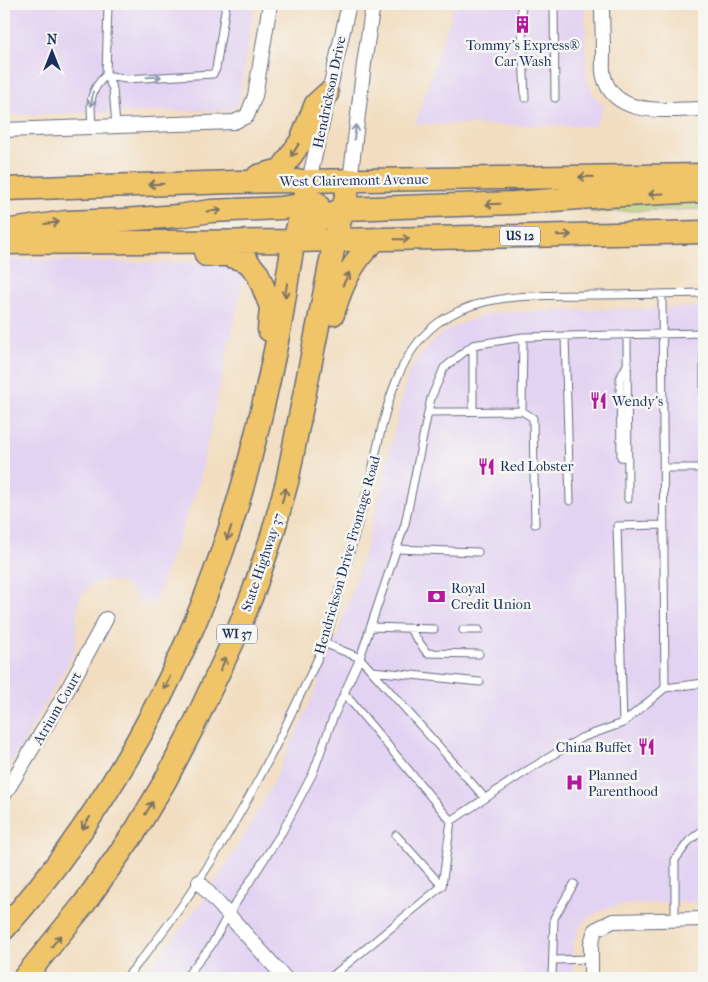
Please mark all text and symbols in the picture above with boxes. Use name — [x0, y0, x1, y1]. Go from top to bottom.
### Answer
building icon: Tommy's Express® Car Wash — [513, 15, 533, 35]
north arrow — [28, 28, 78, 78]
text: N — [47, 31, 58, 48]
street label: Hendrickson Drive — [309, 34, 350, 150]
place label: Tommy's Express® Car Wash — [466, 37, 580, 70]
one-way arrow — [146, 73, 162, 82]
one-way arrow — [87, 90, 97, 106]
one-way arrow — [350, 125, 360, 141]
one-way arrow — [289, 143, 299, 157]
street label: West Clairemont Avenue — [278, 171, 429, 190]
one-way arrow — [578, 172, 594, 182]
one-way arrow — [148, 179, 164, 189]
one-way arrow — [648, 189, 664, 198]
one-way arrow — [486, 199, 502, 209]
one-way arrow — [205, 207, 221, 216]
one-way arrow — [44, 218, 60, 228]
road number: US 12 — [500, 227, 540, 246]
one-way arrow — [556, 230, 572, 240]
one-way arrow — [393, 234, 409, 243]
one-way arrow — [342, 272, 351, 287]
one-way arrow — [280, 281, 290, 297]
restaurant icon: Wendy's — [588, 391, 608, 411]
place label: Wendy's — [611, 393, 663, 410]
street label: Hendrickson Drive Frontage Road — [311, 454, 384, 656]
restaurant icon: Red Lobster — [476, 456, 496, 476]
place label: Red Lobster — [500, 458, 574, 475]
one-way arrow — [280, 487, 289, 503]
street label: State Highway 37 — [238, 510, 287, 614]
one-way arrow — [223, 524, 233, 540]
place label: Royal Credit Union — [451, 580, 531, 613]
bank icon: Royal Credit Union — [427, 586, 447, 606]
road number: WI 37 — [217, 624, 257, 644]
one-way arrow — [219, 657, 229, 672]
street label: Atrium Court — [29, 669, 85, 749]
one-way arrow — [161, 675, 171, 690]
restaurant icon: China Buffet — [636, 737, 656, 757]
place label: China Buffet — [556, 739, 632, 756]
place label: Planned Parenthood — [588, 767, 659, 800]
hospital icon: Planned Parenthood — [564, 773, 584, 793]
one-way arrow — [145, 802, 155, 816]
one-way arrow — [81, 816, 91, 830]
one-way arrow — [50, 935, 61, 948]

